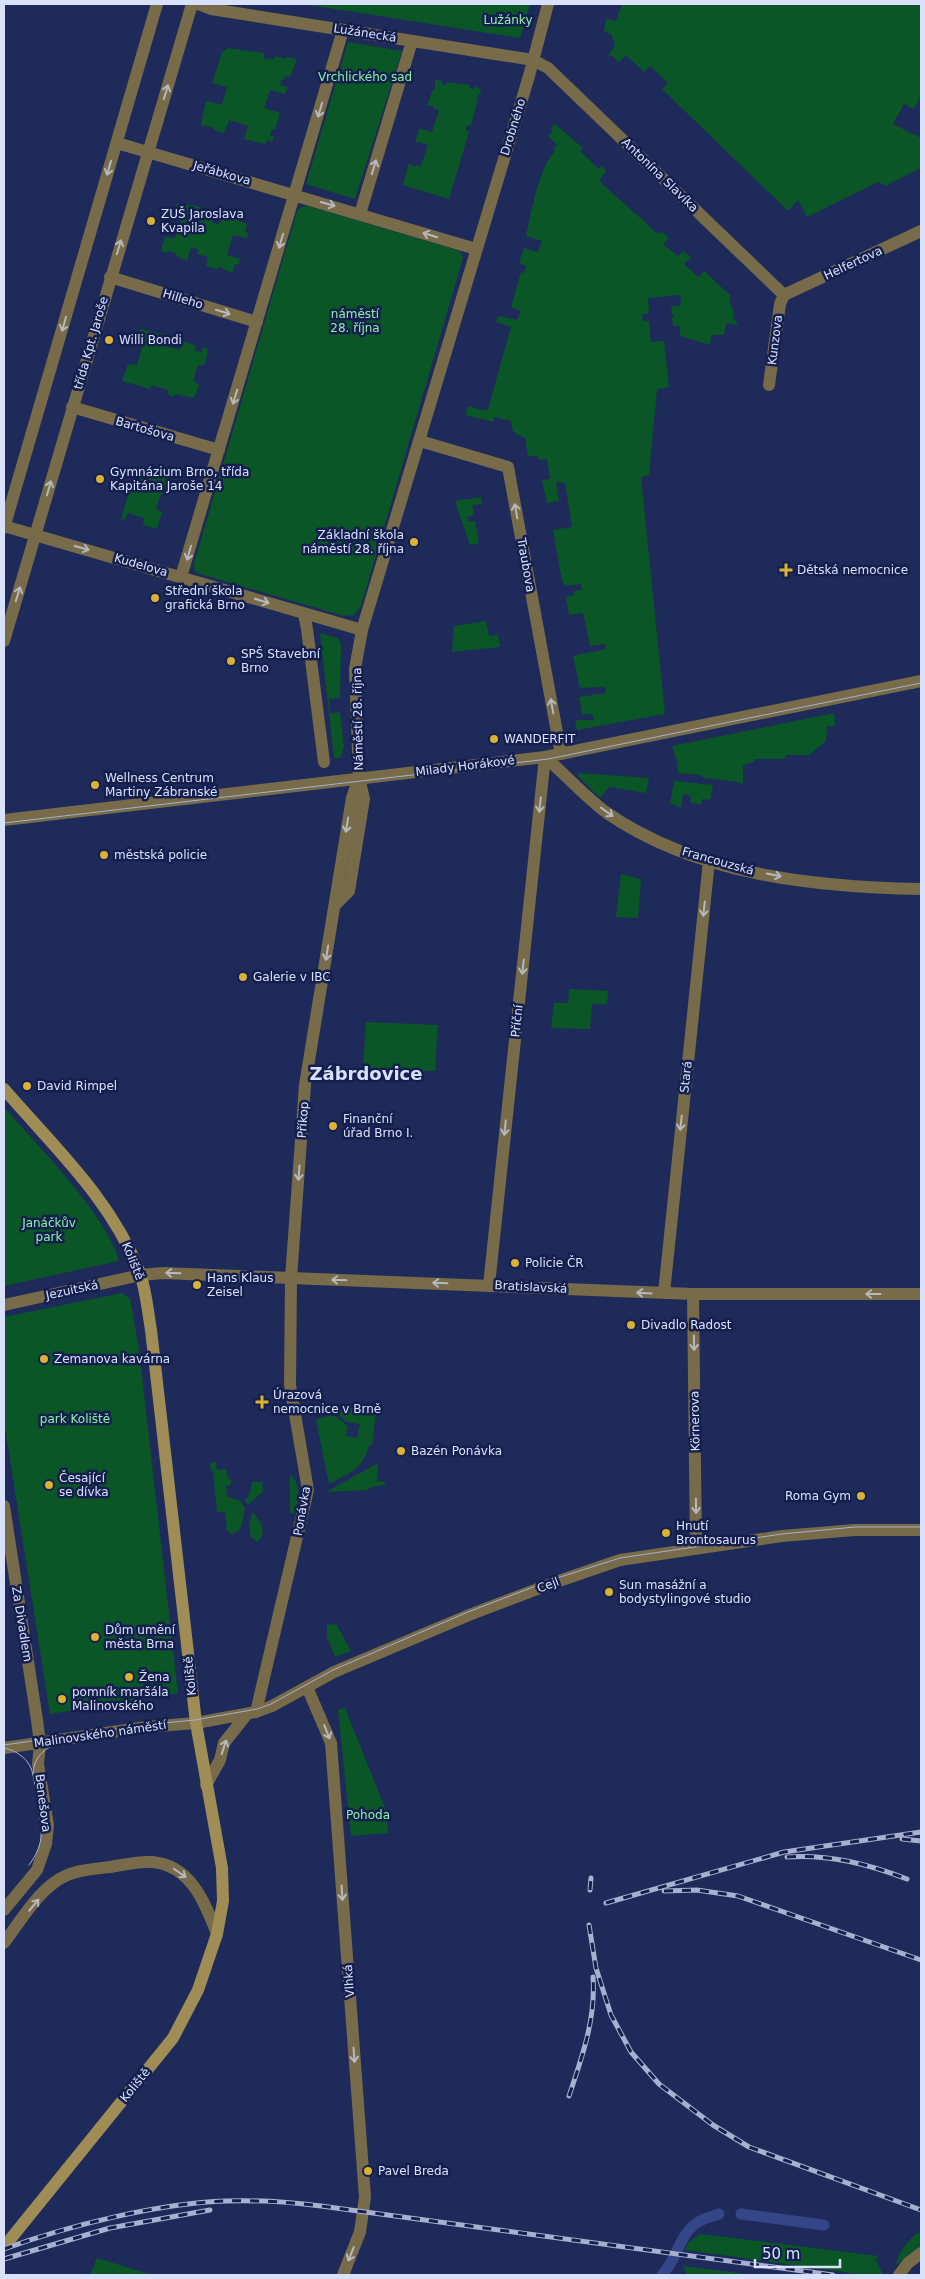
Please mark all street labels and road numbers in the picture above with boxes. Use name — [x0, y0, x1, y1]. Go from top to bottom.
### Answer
street label: Lužánecká — [333, 21, 397, 45]
street label: Drobného — [498, 97, 528, 157]
street label: Antonína Slavíka — [619, 135, 701, 215]
street label: Jeřábkova — [191, 158, 252, 188]
street label: Helfertova — [822, 243, 884, 283]
street label: Hilleho — [161, 286, 205, 312]
street label: třída Kpt. Jaroše — [71, 295, 111, 391]
street label: Kunzova — [765, 314, 785, 366]
street label: Bartošova — [114, 414, 176, 444]
street label: Traubova — [514, 536, 538, 593]
street label: Kudelova — [113, 551, 169, 579]
street label: Náměstí 28. října — [350, 667, 366, 771]
street label: Milady Horákové — [415, 753, 515, 779]
street label: Francouzská — [680, 844, 756, 878]
street label: Příční — [508, 1003, 526, 1038]
street label: Stará — [677, 1060, 695, 1094]
street label: Příkop — [295, 1101, 311, 1139]
street label: Koliště — [119, 1240, 147, 1282]
street label: Jezuitská — [44, 1278, 99, 1303]
street label: Bratislavská — [494, 1278, 568, 1296]
street label: Körnerova — [687, 1390, 703, 1452]
street label: Ponávka — [291, 1485, 313, 1537]
street label: Cejl — [535, 1574, 561, 1596]
street label: Za Divadlem — [9, 1585, 35, 1663]
street label: Koliště — [181, 1656, 199, 1696]
street label: Malinovského náměstí — [33, 1718, 168, 1750]
street label: Benešova — [32, 1773, 54, 1833]
street label: Vlhká — [341, 1964, 357, 1998]
street label: Koliště — [117, 2065, 153, 2105]

